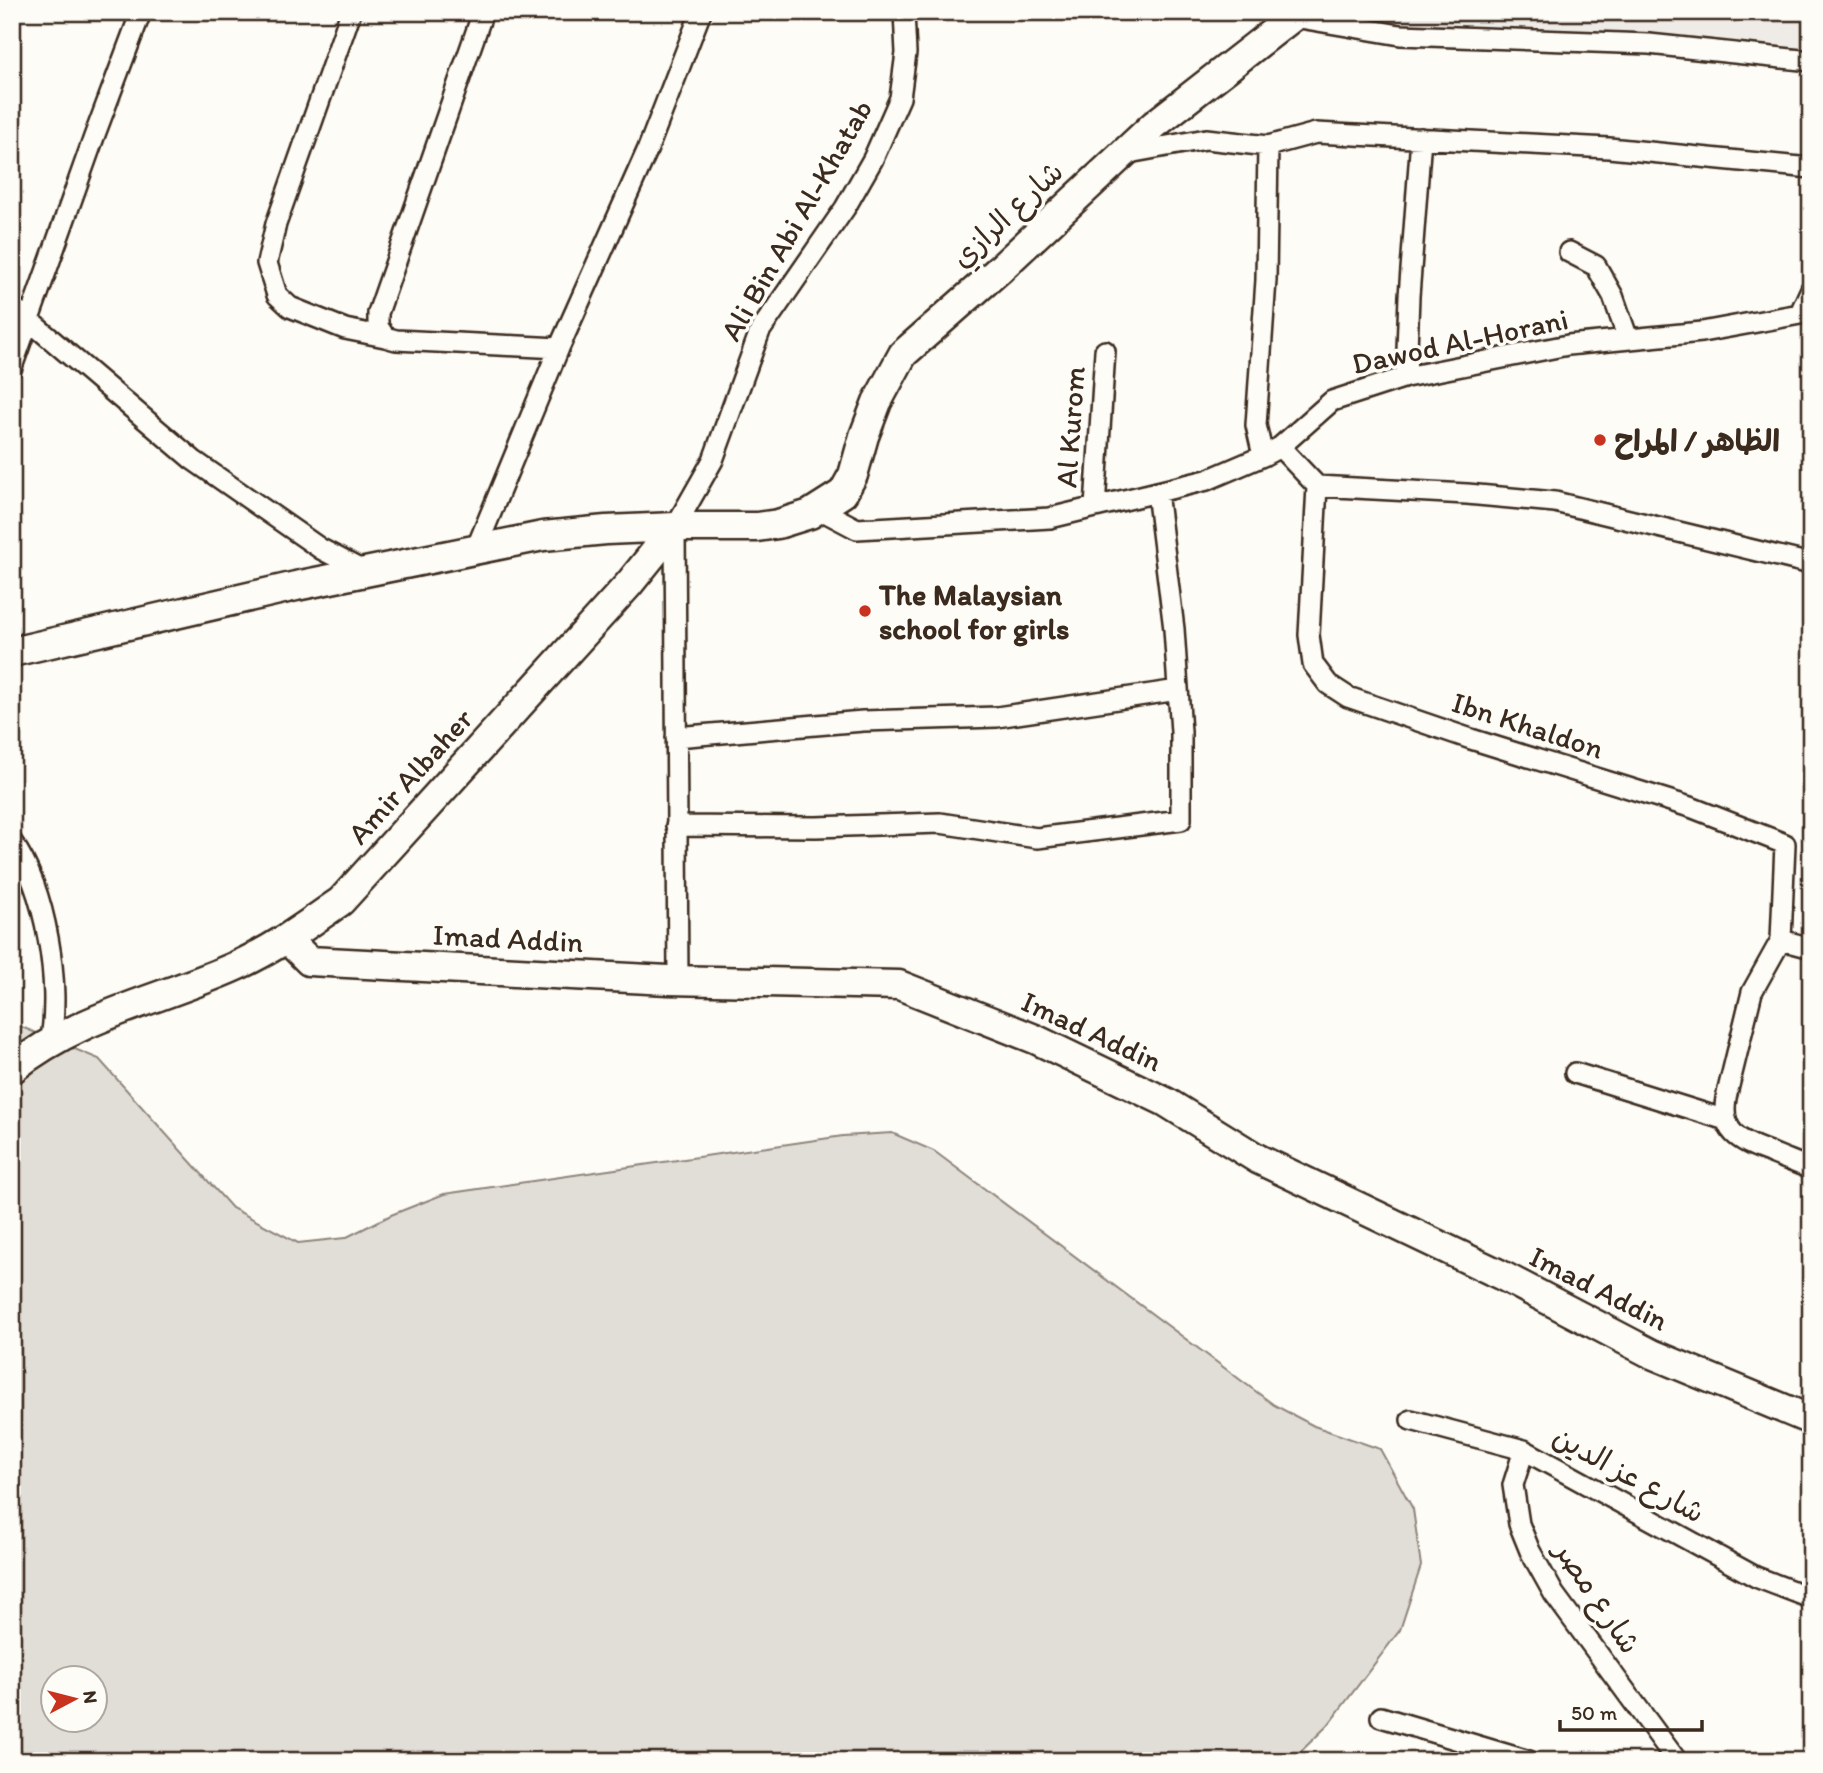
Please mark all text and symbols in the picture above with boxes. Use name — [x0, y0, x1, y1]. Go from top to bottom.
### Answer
street label: Ali Bin Abi Al-Khatab — [712, 93, 880, 347]
street label: شارع الرازي — [943, 153, 1073, 277]
street label: Dawod Al-Horani — [1349, 300, 1571, 382]
street label: Al Kurom — [1047, 365, 1093, 489]
place label: الظاهر / المراح — [1614, 422, 1780, 460]
marker: الظاهر / المراح — [1592, 432, 1608, 448]
place label: The Malaysian school for girls — [878, 576, 1069, 647]
marker: The Malaysian school for girls — [857, 603, 873, 619]
street label: Ibn Khaldon — [1448, 683, 1608, 767]
street label: Amir Albaher — [339, 700, 481, 852]
street label: Imad Addin — [432, 916, 584, 960]
street label: Imad Addin — [1016, 982, 1168, 1080]
street label: Imad Addin — [1524, 1237, 1674, 1339]
street label: شارع عز الدين — [1545, 1417, 1711, 1533]
street label: شارع مصر — [1543, 1531, 1649, 1662]
north arrow — [38, 1664, 108, 1734]
text: N — [78, 1689, 103, 1705]
scale bar — [1560, 1689, 1702, 1733]
text: 50 m — [1571, 1700, 1618, 1725]

